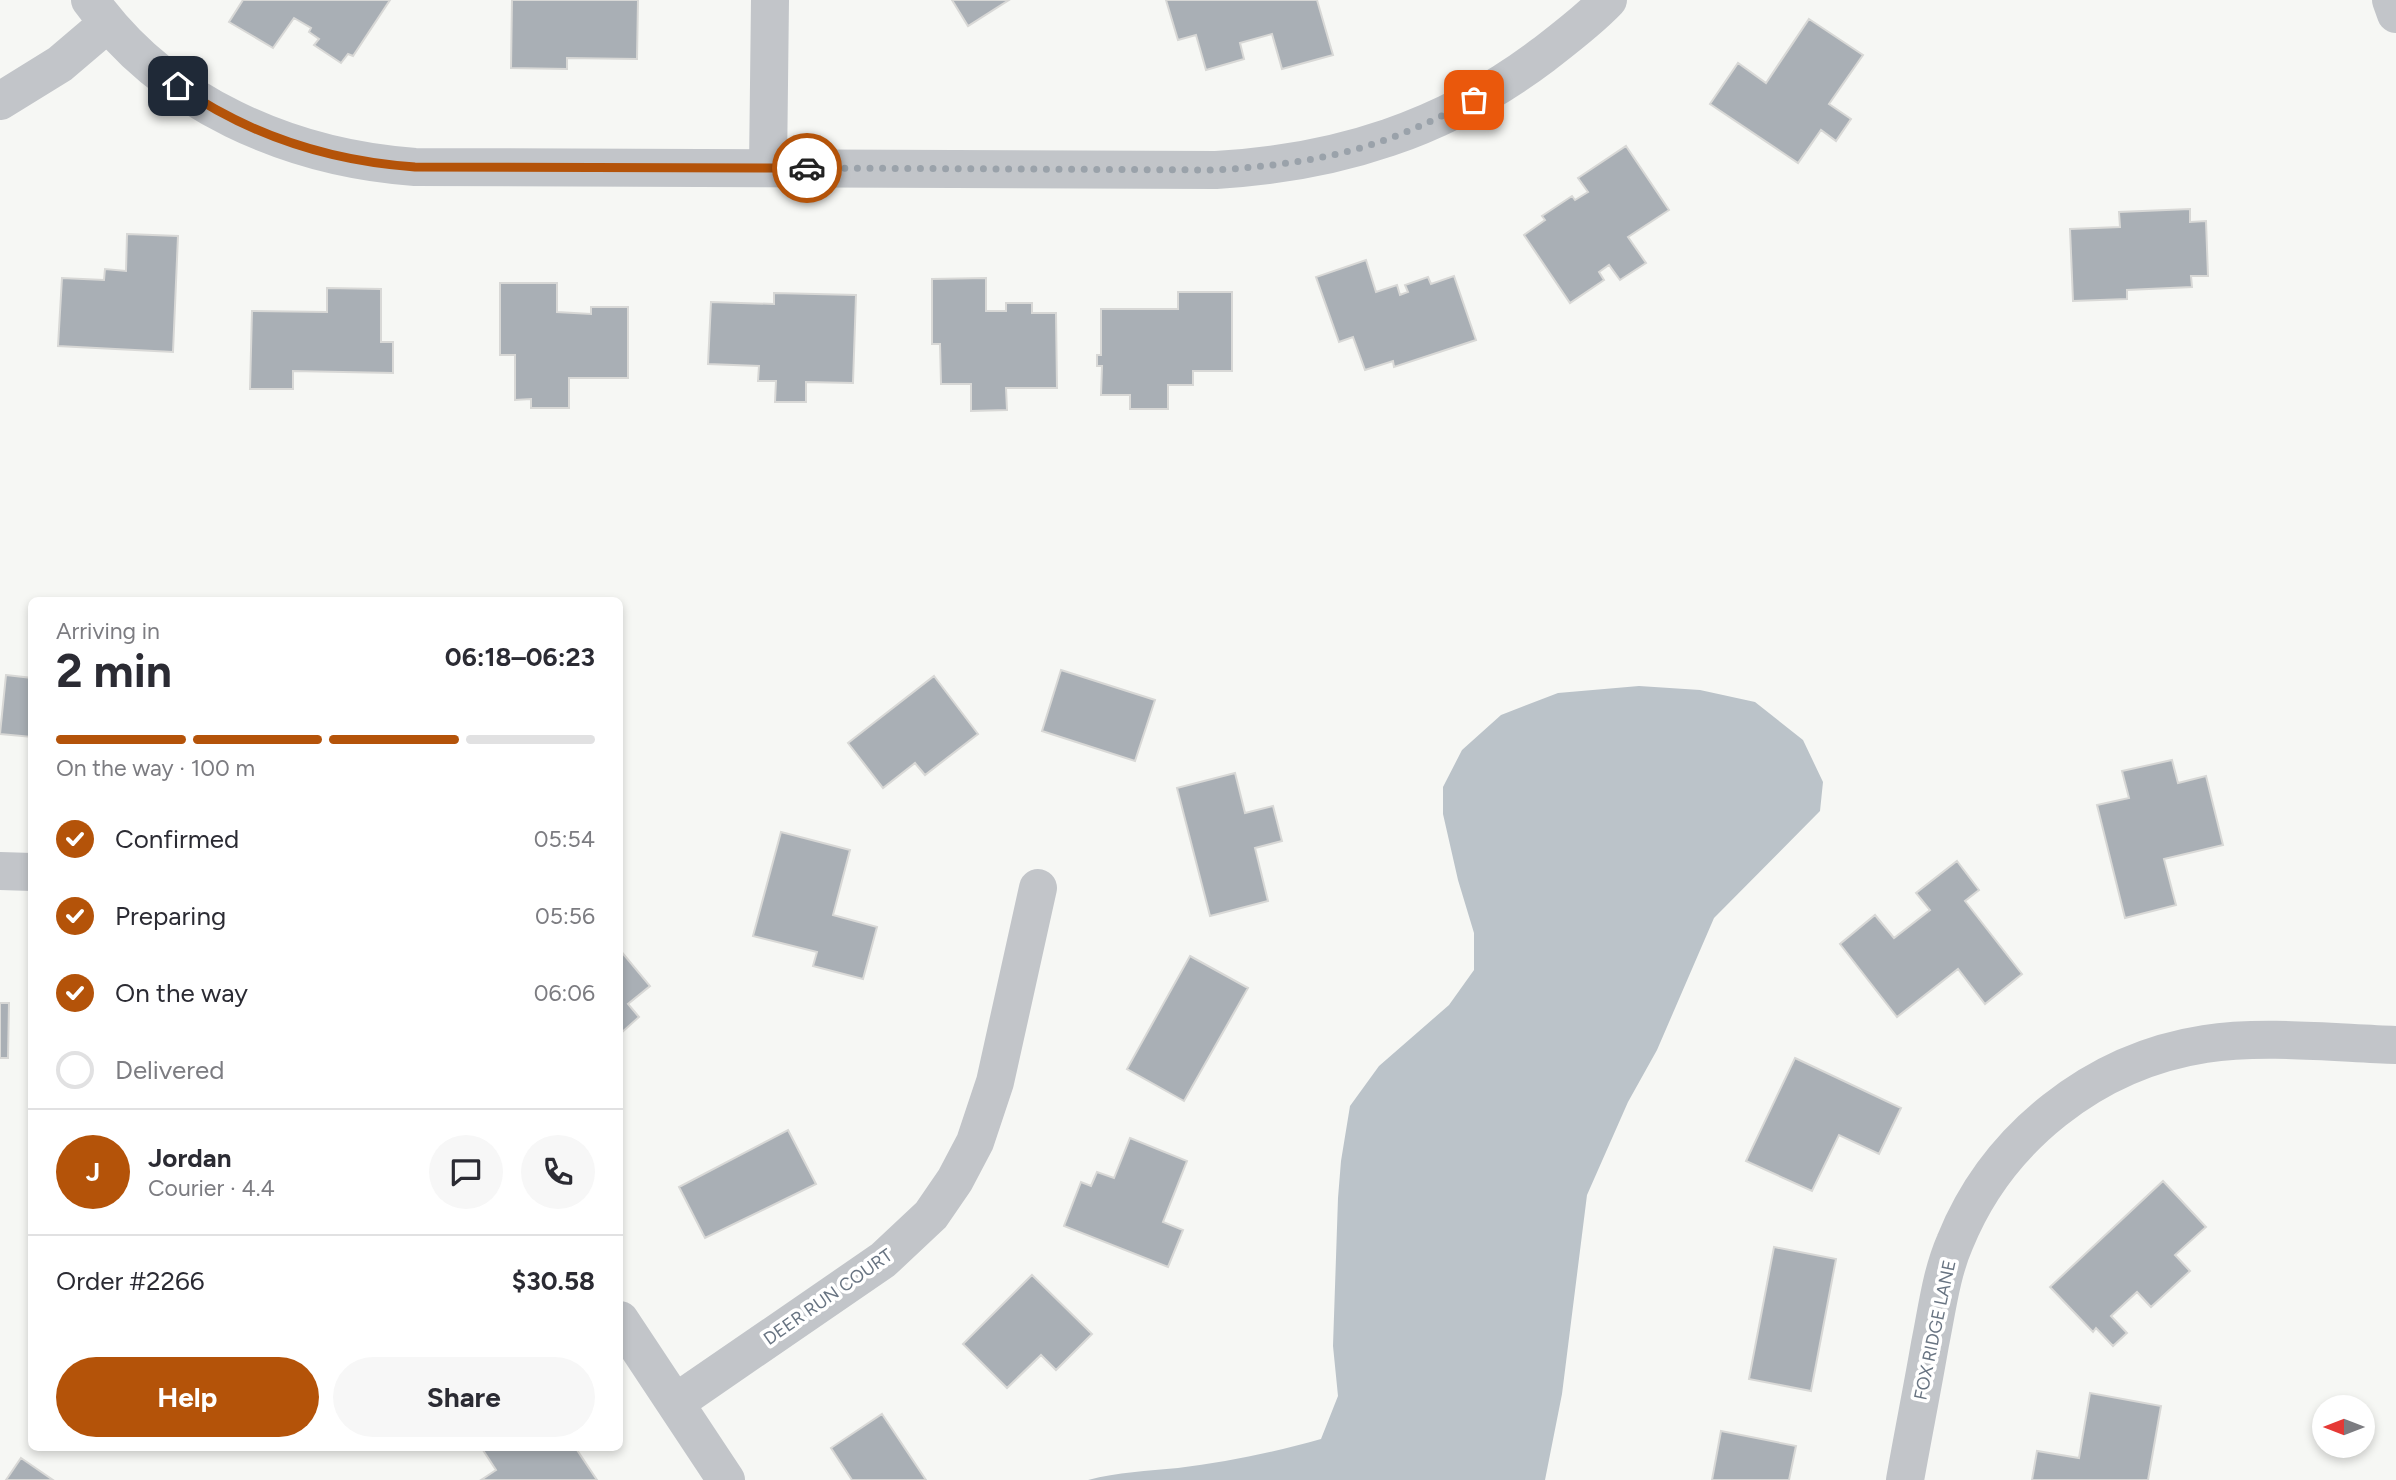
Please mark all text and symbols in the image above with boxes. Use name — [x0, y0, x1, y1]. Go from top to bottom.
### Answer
pin — [148, 56, 208, 116]
icon: home — [159, 67, 197, 105]
pin — [1444, 70, 1504, 130]
icon: bag — [1455, 81, 1493, 119]
courier — [772, 133, 842, 203]
icon: car — [788, 149, 826, 187]
text: Arriving in — [56, 617, 160, 645]
text: 06:18–06:23 — [445, 641, 595, 673]
text: 2 min — [56, 643, 172, 699]
text: On the way · 100 m — [56, 754, 255, 782]
icon: check — [56, 820, 94, 858]
text: Confirmed — [115, 823, 239, 855]
text: 05:54 — [534, 825, 595, 853]
icon: check — [56, 897, 94, 935]
text: Preparing — [115, 900, 226, 932]
text: 05:56 — [535, 902, 595, 930]
icon: check — [56, 974, 94, 1012]
text: On the way — [115, 977, 248, 1009]
text: 06:06 — [534, 979, 595, 1007]
text: Delivered — [115, 1054, 224, 1086]
button: chat — [429, 1135, 503, 1209]
button: phone — [521, 1135, 595, 1209]
text: Jordan — [148, 1142, 231, 1174]
text: J — [86, 1156, 100, 1188]
text: Courier · 4.4 — [148, 1174, 275, 1202]
street label: DEER RUN COURT — [759, 1244, 897, 1350]
street label: FOX RIDGE LANE — [1909, 1258, 1961, 1402]
text: Order #2266 — [56, 1265, 204, 1297]
text: $30.58 — [512, 1265, 595, 1297]
button: Help — [56, 1357, 319, 1437]
button: Share — [333, 1357, 595, 1437]
north arrow — [2312, 1395, 2375, 1458]
map controls — [2312, 1395, 2375, 1458]

